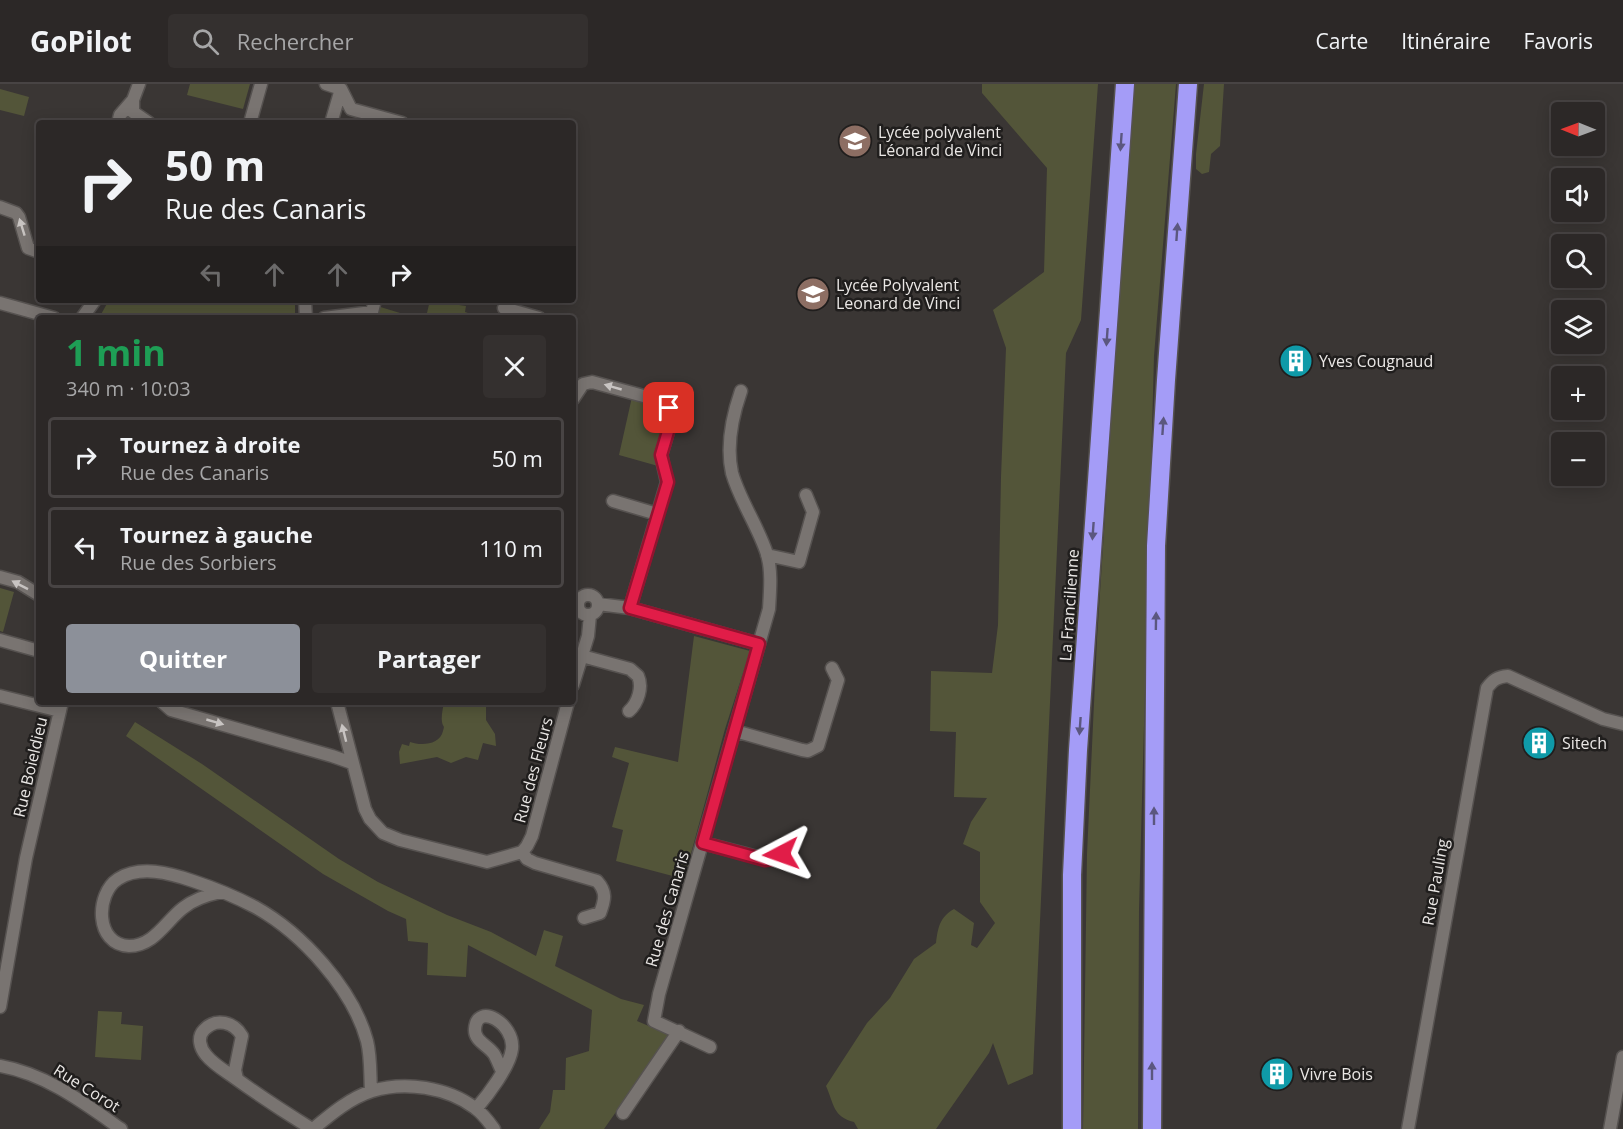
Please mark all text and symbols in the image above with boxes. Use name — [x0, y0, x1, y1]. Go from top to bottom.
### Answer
search box — [168, 14, 588, 68]
text: GoPilot — [30, 22, 132, 60]
icon: search — [189, 25, 222, 58]
text: Rechercher — [237, 26, 353, 56]
text: Carte — [1315, 27, 1368, 55]
text: Itinéraire — [1401, 27, 1490, 55]
text: Favoris — [1523, 27, 1593, 55]
north arrow — [1551, 102, 1605, 156]
map controls — [1551, 102, 1605, 486]
place label: Lycée polyvalent Léonard de Vinci — [878, 121, 1002, 161]
school or university icon: Lycée polyvalent Léonard de Vinci — [837, 123, 873, 159]
one-way arrow — [1117, 133, 1126, 152]
text: 50 m — [165, 136, 265, 193]
icon: right — [66, 144, 144, 222]
button: sound — [1551, 168, 1605, 222]
text: Rue des Canaris — [165, 190, 366, 227]
one-way arrow — [17, 218, 26, 236]
one-way arrow — [1172, 222, 1182, 241]
button: search — [1551, 234, 1605, 288]
icon: left — [195, 258, 228, 291]
icon: ahead — [258, 258, 291, 291]
icon: ahead — [321, 258, 354, 291]
icon: right — [384, 258, 417, 291]
place label: Lycée Polyvalent Leonard de Vinci — [836, 274, 960, 314]
school or university icon: Lycée Polyvalent Leonard de Vinci — [795, 276, 831, 312]
button: layers — [1551, 300, 1605, 354]
one-way arrow — [1103, 327, 1112, 346]
text: 1 min — [66, 328, 166, 377]
button: close — [483, 335, 546, 398]
building icon: Yves Cougnaud — [1278, 343, 1314, 379]
place label: Yves Cougnaud — [1319, 350, 1433, 372]
button: + — [1551, 366, 1605, 420]
text: 340 m · 10:03 — [66, 375, 191, 402]
one-way arrow — [604, 382, 622, 391]
pin — [643, 382, 694, 433]
icon: arrive — [652, 391, 685, 424]
one-way arrow — [1158, 417, 1168, 436]
text: Tournez à droite — [120, 429, 301, 459]
button: − — [1551, 432, 1605, 486]
icon: right — [69, 441, 102, 474]
text: 50 m — [492, 443, 543, 473]
text: Rue des Canaris — [120, 459, 269, 486]
text: Tournez à gauche — [120, 519, 313, 549]
one-way arrow — [1089, 522, 1098, 541]
icon: left — [69, 531, 102, 564]
text: 110 m — [479, 533, 543, 563]
street label: La Francilienne — [1054, 548, 1084, 662]
text: Rue des Sorbiers — [120, 549, 277, 576]
one-way arrow — [11, 580, 28, 590]
one-way arrow — [1151, 612, 1161, 631]
button: Quitter — [66, 624, 300, 693]
button: Partager — [312, 624, 546, 693]
street label: Rue Boieldieu — [8, 715, 52, 819]
street label: Rue des Fleurs — [508, 715, 558, 825]
one-way arrow — [1075, 716, 1085, 735]
one-way arrow — [206, 718, 224, 728]
one-way arrow — [339, 723, 349, 742]
building icon: Sitech — [1521, 725, 1557, 761]
place label: Sitech — [1562, 732, 1607, 754]
one-way arrow — [1149, 807, 1159, 826]
position arrow — [749, 822, 813, 886]
street label: Rue Pauling — [1417, 837, 1454, 927]
street label: Rue des Canaris — [640, 849, 694, 969]
building icon: Vivre Bois — [1259, 1056, 1295, 1092]
street label: Rue Corot — [50, 1059, 125, 1117]
one-way arrow — [1147, 1061, 1157, 1080]
place label: Vivre Bois — [1300, 1063, 1373, 1085]

